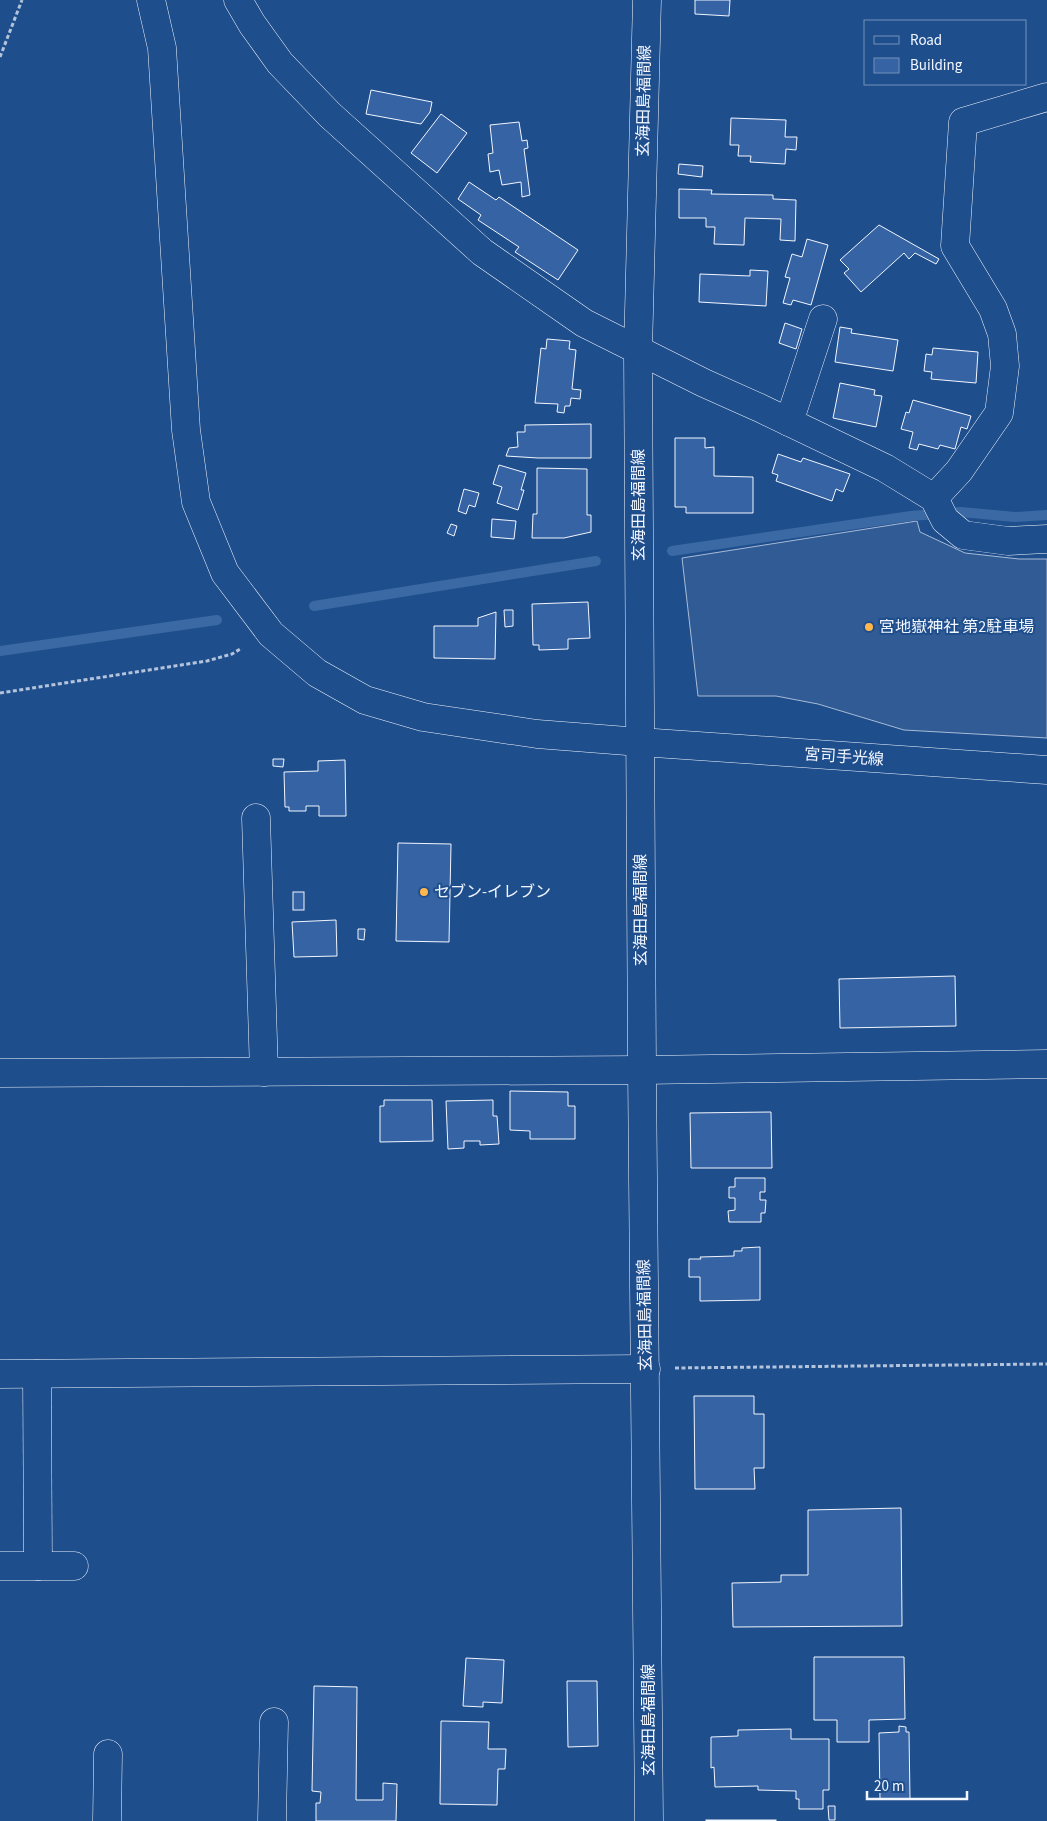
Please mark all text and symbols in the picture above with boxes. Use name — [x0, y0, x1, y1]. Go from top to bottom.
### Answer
legend — [864, 20, 1027, 85]
text: Road — [910, 30, 942, 51]
street label: 玄海田島福間線 — [632, 45, 656, 157]
text: Building — [910, 55, 963, 76]
street label: 玄海田島福間線 — [628, 449, 650, 561]
place label: 宮地嶽神社 第2駐車場 — [879, 616, 1034, 638]
marker: 宮地嶽神社 第2駐車場 — [863, 621, 875, 633]
street label: 宮司手光線 — [803, 743, 885, 771]
street label: 玄海田島福間線 — [630, 854, 652, 966]
place label: セブン-イレブン — [434, 881, 551, 903]
marker: セブン-イレブン — [418, 886, 430, 898]
street label: 玄海田島福間線 — [633, 1259, 657, 1371]
street label: 玄海田島福間線 — [638, 1664, 660, 1776]
scale bar — [867, 1768, 967, 1800]
text: 20 m — [874, 1776, 904, 1797]

